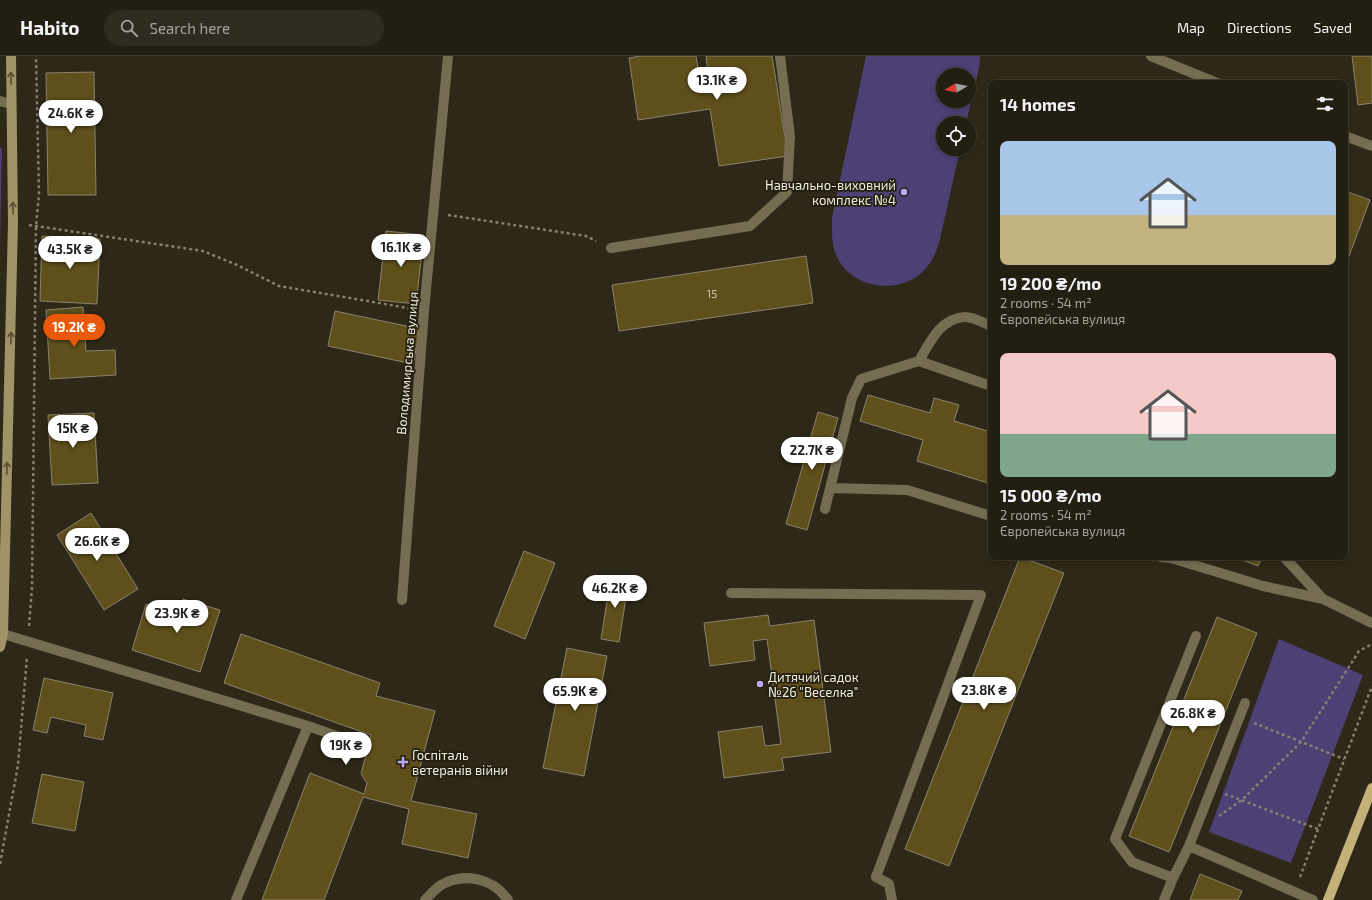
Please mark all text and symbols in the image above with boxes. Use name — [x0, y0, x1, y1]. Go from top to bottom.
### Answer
search box — [104, 10, 384, 46]
text: Habito — [20, 16, 80, 39]
icon: search — [118, 17, 140, 39]
text: Search here — [150, 19, 230, 37]
text: Map — [1177, 19, 1205, 36]
text: Directions — [1227, 19, 1292, 36]
text: Saved — [1314, 19, 1352, 36]
pin: 13.1K ₴ — [680, 67, 754, 101]
north arrow — [936, 68, 976, 108]
map controls — [936, 68, 976, 156]
one-way arrow — [7, 72, 15, 85]
text: 13.1K ₴ — [697, 72, 737, 88]
icon: filters — [1314, 93, 1336, 115]
text: 14 homes — [1000, 94, 1076, 114]
pin: 24.6K ₴ — [34, 100, 108, 134]
text: 24.6K ₴ — [48, 105, 94, 121]
button: locate — [936, 116, 976, 156]
icon: home — [1132, 167, 1204, 239]
place label: Навчально-виховний комплекс №4 — [765, 177, 896, 208]
marker: Навчально-виховний комплекс №4 — [899, 187, 909, 197]
one-way arrow — [9, 202, 17, 215]
pin: 16.1K ₴ — [364, 234, 438, 268]
pin: 43.5K ₴ — [33, 236, 107, 270]
text: 16.1K ₴ — [380, 239, 422, 255]
text: 43.5K ₴ — [47, 241, 93, 257]
text: 19 200 ₴/mo — [1000, 273, 1101, 293]
house number: 15 — [707, 287, 717, 300]
street label: Володимирська вулиця — [393, 291, 421, 435]
text: 2 rooms · 54 m² — [1000, 295, 1092, 311]
text: Європейська вулиця — [1000, 311, 1125, 327]
pin: 19.2K ₴ — [37, 314, 111, 348]
text: 19.2K ₴ — [52, 319, 96, 335]
one-way arrow — [7, 332, 14, 345]
icon: home — [1132, 379, 1204, 451]
pin: 15K ₴ — [45, 415, 101, 449]
text: 15K ₴ — [57, 420, 89, 436]
pin: 22.7K ₴ — [775, 437, 849, 471]
text: 22.7K ₴ — [790, 442, 834, 458]
one-way arrow — [4, 462, 11, 475]
text: 15 000 ₴/mo — [1000, 485, 1101, 505]
text: 2 rooms · 54 m² — [1000, 507, 1092, 523]
text: Європейська вулиця — [1000, 523, 1125, 539]
pin: 26.6K ₴ — [60, 528, 134, 562]
text: 26.6K ₴ — [74, 533, 120, 549]
pin: 46.2K ₴ — [578, 575, 652, 609]
text: 46.2K ₴ — [592, 580, 638, 596]
pin: 23.9K ₴ — [140, 600, 214, 634]
text: 23.9K ₴ — [154, 605, 200, 621]
place label: Дитячий садок №26 "Веселка" — [768, 669, 859, 700]
pin: 23.8K ₴ — [947, 677, 1021, 711]
pin: 65.9K ₴ — [538, 678, 612, 712]
marker: Дитячий садок №26 "Веселка" — [755, 679, 765, 689]
text: 23.8K ₴ — [961, 682, 1007, 698]
text: 65.9K ₴ — [552, 683, 598, 699]
pin: 26.8K ₴ — [1156, 700, 1230, 734]
text: 26.8K ₴ — [1170, 705, 1216, 721]
pin: 19K ₴ — [318, 732, 374, 766]
text: 19K ₴ — [330, 737, 362, 753]
place label: Госпіталь ветеранів війни — [412, 747, 508, 778]
marker: Госпіталь ветеранів війни — [397, 756, 409, 768]

